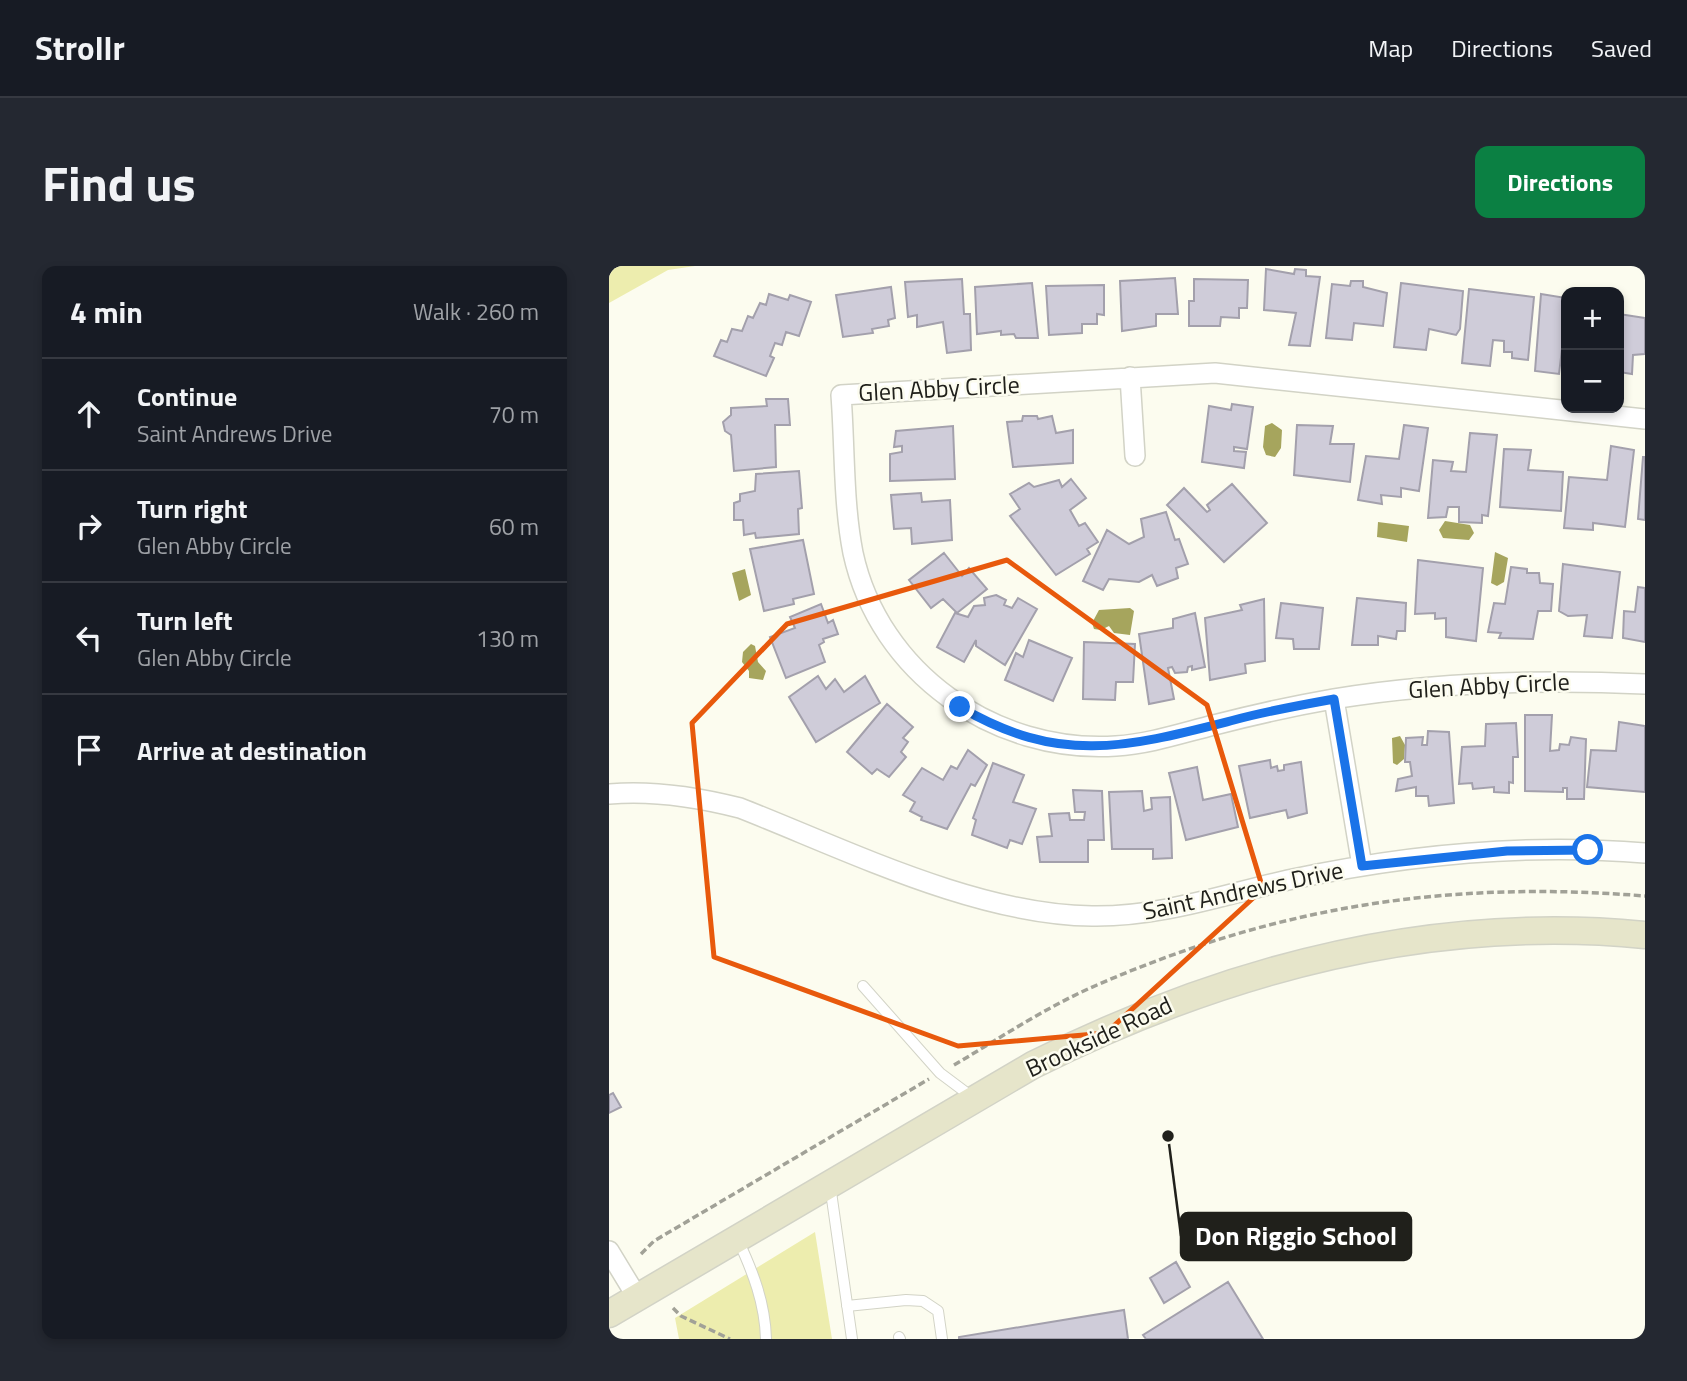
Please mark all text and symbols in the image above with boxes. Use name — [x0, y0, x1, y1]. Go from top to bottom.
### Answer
text: Strollr — [35, 23, 125, 73]
text: Map — [1368, 30, 1413, 66]
text: Directions — [1451, 30, 1553, 66]
text: Saved — [1591, 30, 1652, 66]
text: Find us — [42, 145, 196, 220]
button: Directions — [1475, 146, 1645, 218]
map controls — [1561, 287, 1624, 413]
button: + — [1561, 287, 1624, 350]
text: 4 min — [70, 289, 143, 335]
text: Walk · 260 m — [413, 294, 539, 329]
button: − — [1561, 350, 1624, 413]
street label: Glen Abby Circle — [857, 366, 1020, 410]
text: Continue — [137, 377, 237, 416]
icon: ahead — [70, 395, 108, 433]
text: 70 m — [489, 397, 539, 432]
text: Saint Andrews Drive — [137, 416, 332, 451]
text: Turn right — [137, 489, 248, 528]
icon: right — [70, 507, 108, 545]
text: 60 m — [489, 509, 539, 544]
text: Glen Abby Circle — [137, 528, 292, 563]
text: Turn left — [137, 601, 232, 640]
icon: left — [70, 619, 108, 657]
text: 130 m — [476, 621, 539, 656]
text: Glen Abby Circle — [137, 640, 292, 675]
street label: Glen Abby Circle — [1407, 663, 1570, 707]
route end — [944, 691, 975, 722]
icon: arrive — [70, 731, 108, 769]
text: Arrive at destination — [137, 731, 367, 770]
route start — [1572, 834, 1603, 865]
street label: Saint Andrews Drive — [1139, 851, 1346, 929]
street label: Brookside Road — [1019, 986, 1178, 1086]
callout: Don Riggio School — [1181, 1213, 1411, 1260]
text: Don Riggio School — [1195, 1216, 1397, 1255]

